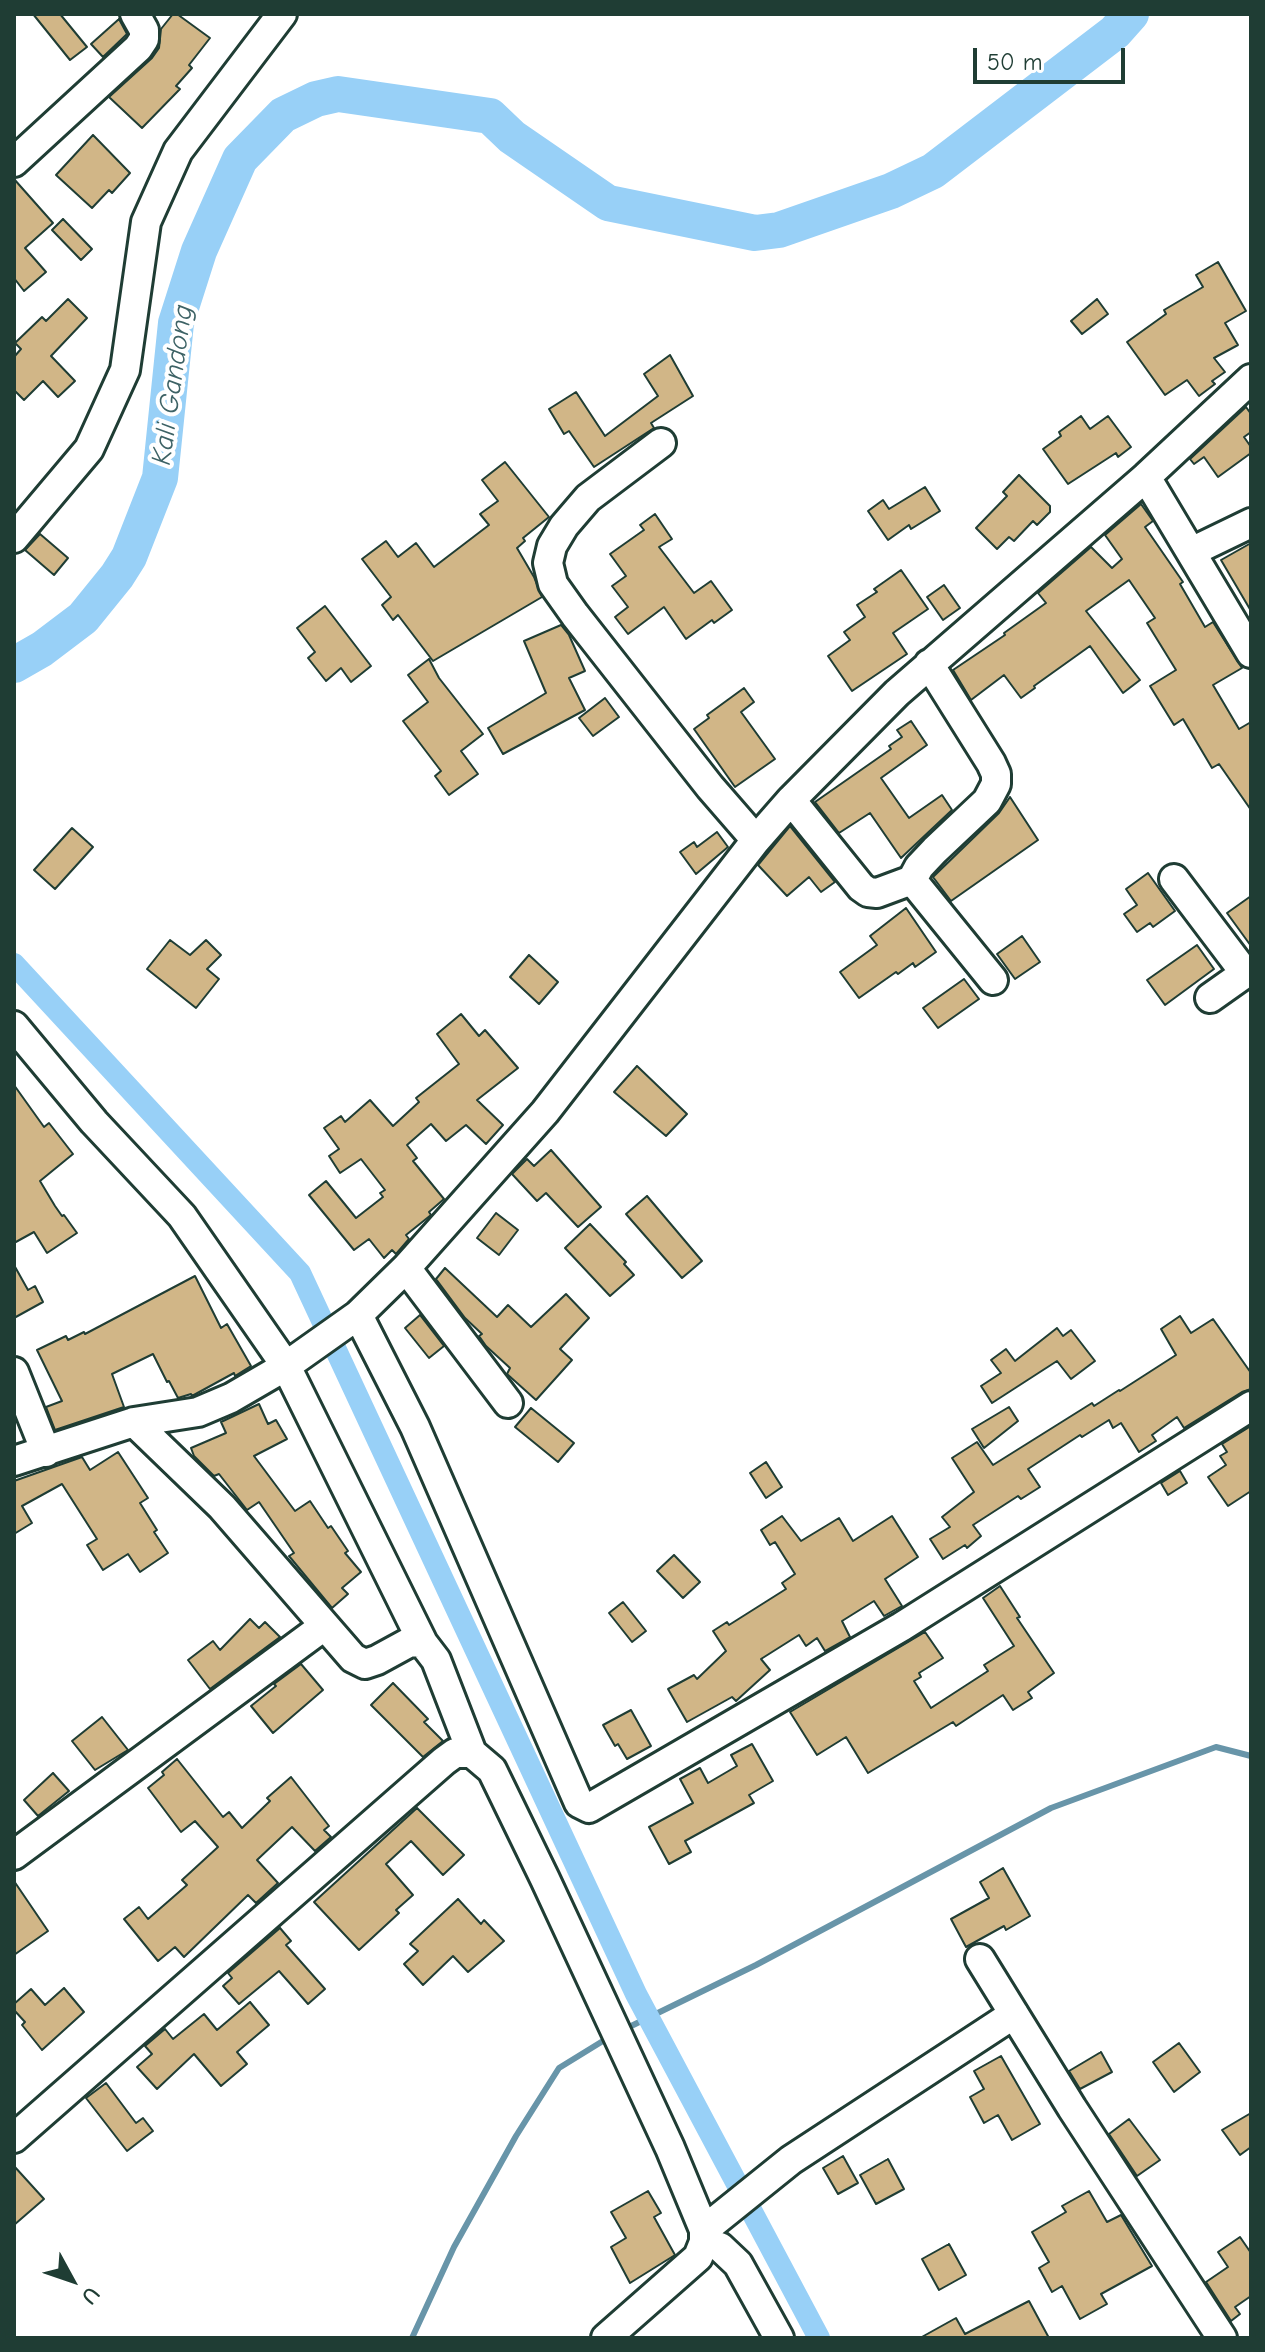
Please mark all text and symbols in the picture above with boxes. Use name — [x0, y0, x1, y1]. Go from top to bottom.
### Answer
scale bar — [977, 32, 1129, 82]
text: 50 m — [987, 48, 1043, 76]
water label: Kali Gandong — [145, 303, 201, 467]
north arrow — [32, 2240, 112, 2320]
text: U — [76, 2281, 105, 2309]

